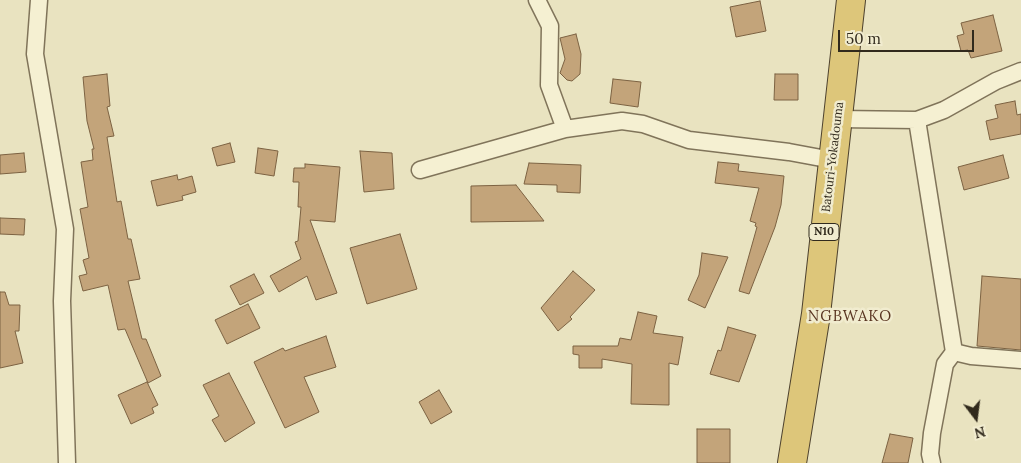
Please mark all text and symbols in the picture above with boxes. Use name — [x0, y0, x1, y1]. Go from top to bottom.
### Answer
scale bar — [841, 20, 977, 52]
text: 50 m — [846, 29, 881, 48]
street label: Batouri-Yokadouma — [819, 101, 847, 213]
road number: N10 — [809, 223, 839, 240]
district label: NGBWAKO — [807, 308, 893, 326]
north arrow — [951, 393, 1001, 443]
text: N — [972, 422, 987, 443]

